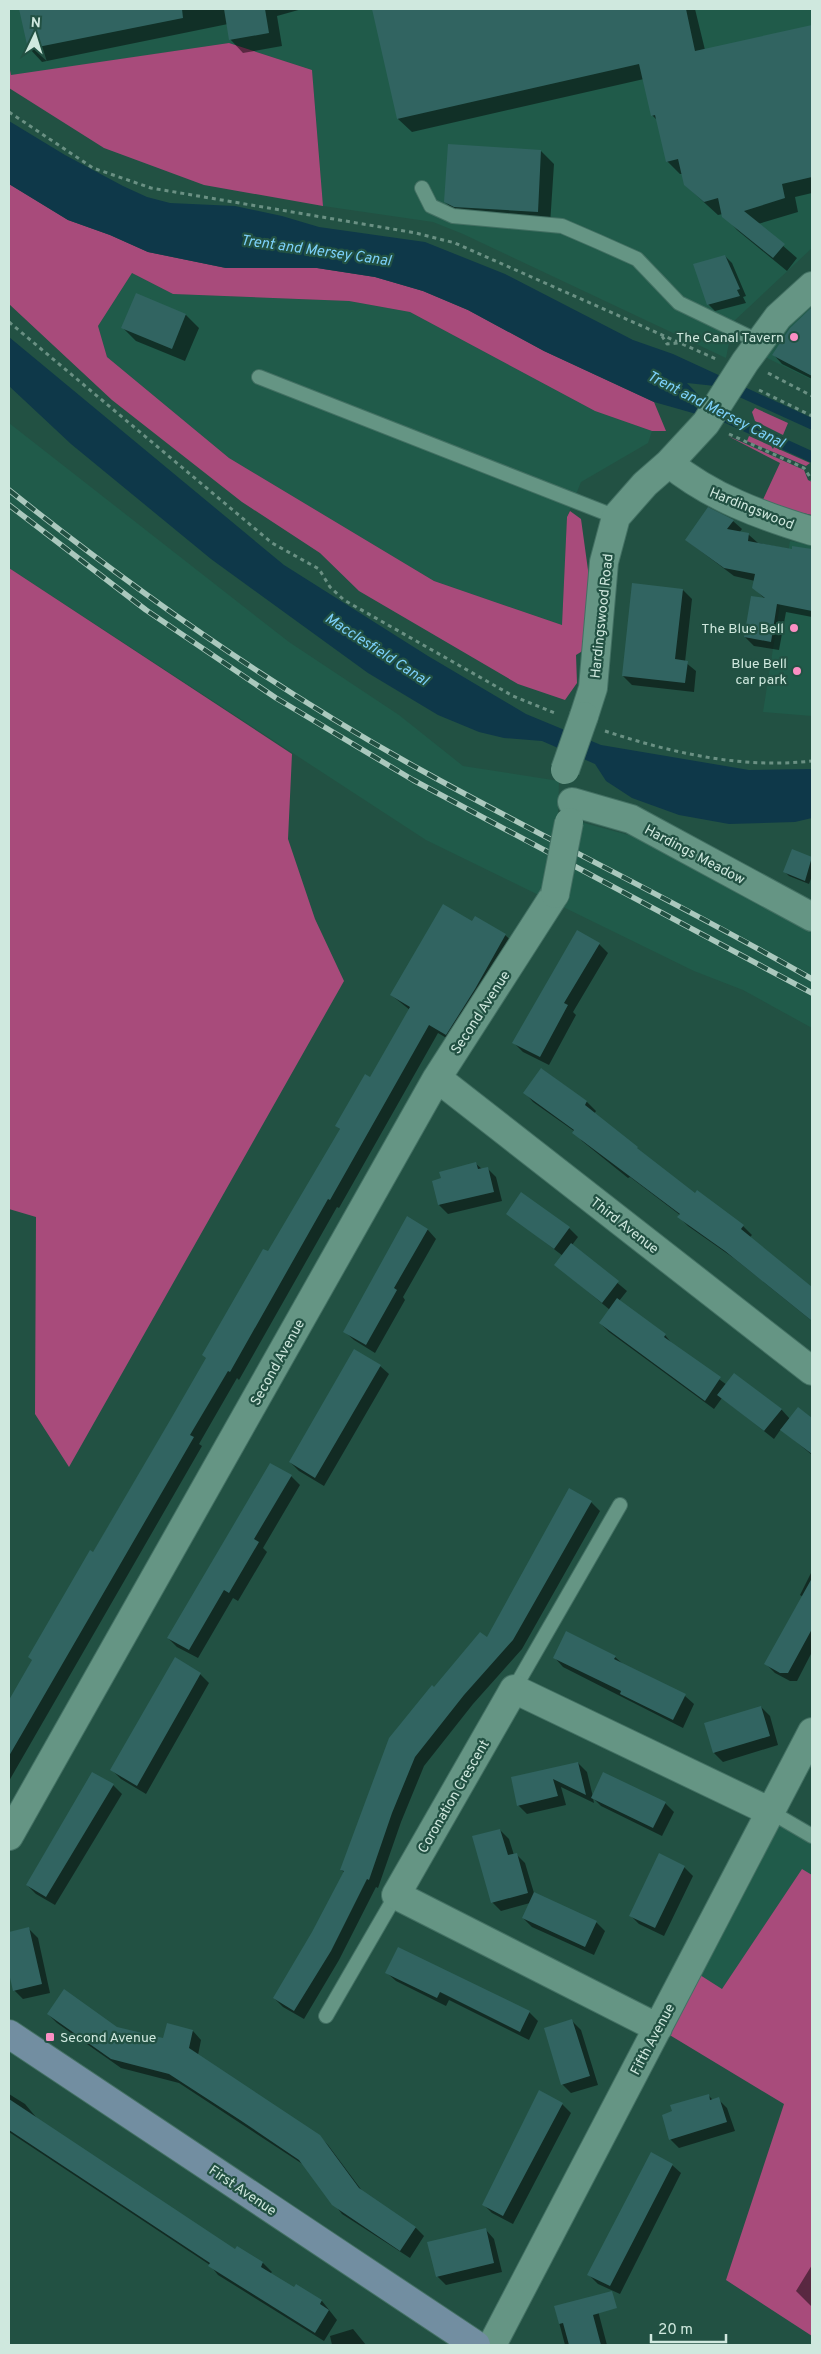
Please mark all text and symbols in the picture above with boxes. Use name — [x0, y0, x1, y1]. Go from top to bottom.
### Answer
north arrow — [10, 10, 60, 60]
text: N — [30, 15, 41, 32]
water label: Trent and Mersey Canal — [239, 232, 393, 272]
place label: The Canal Tavern — [676, 330, 784, 347]
marker: The Canal Tavern — [788, 331, 800, 343]
water label: Trent and Mersey Canal — [643, 367, 788, 454]
street label: Hardingswood — [707, 485, 796, 534]
street label: Hardingswood Road — [587, 553, 617, 679]
water label: Macclesfield Canal — [321, 610, 433, 691]
place label: The Blue Bell — [701, 621, 784, 638]
marker: The Blue Bell — [788, 622, 800, 634]
place label: Blue Bell car park — [731, 656, 787, 689]
marker: Blue Bell car park — [791, 665, 803, 677]
street label: Hardings Meadow — [641, 822, 747, 889]
street label: Second Avenue — [448, 968, 515, 1058]
street label: Third Avenue — [586, 1194, 662, 1258]
street label: Second Avenue — [248, 1317, 309, 1409]
street label: Coronation Crescent — [415, 1737, 494, 1856]
street label: Fifth Avenue — [627, 2001, 679, 2078]
place label: Second Avenue — [60, 2030, 156, 2047]
marker: Second Avenue — [44, 2031, 56, 2043]
street label: First Avenue — [205, 2162, 279, 2220]
scale bar — [651, 2312, 726, 2344]
text: 20 m — [658, 2321, 693, 2340]

